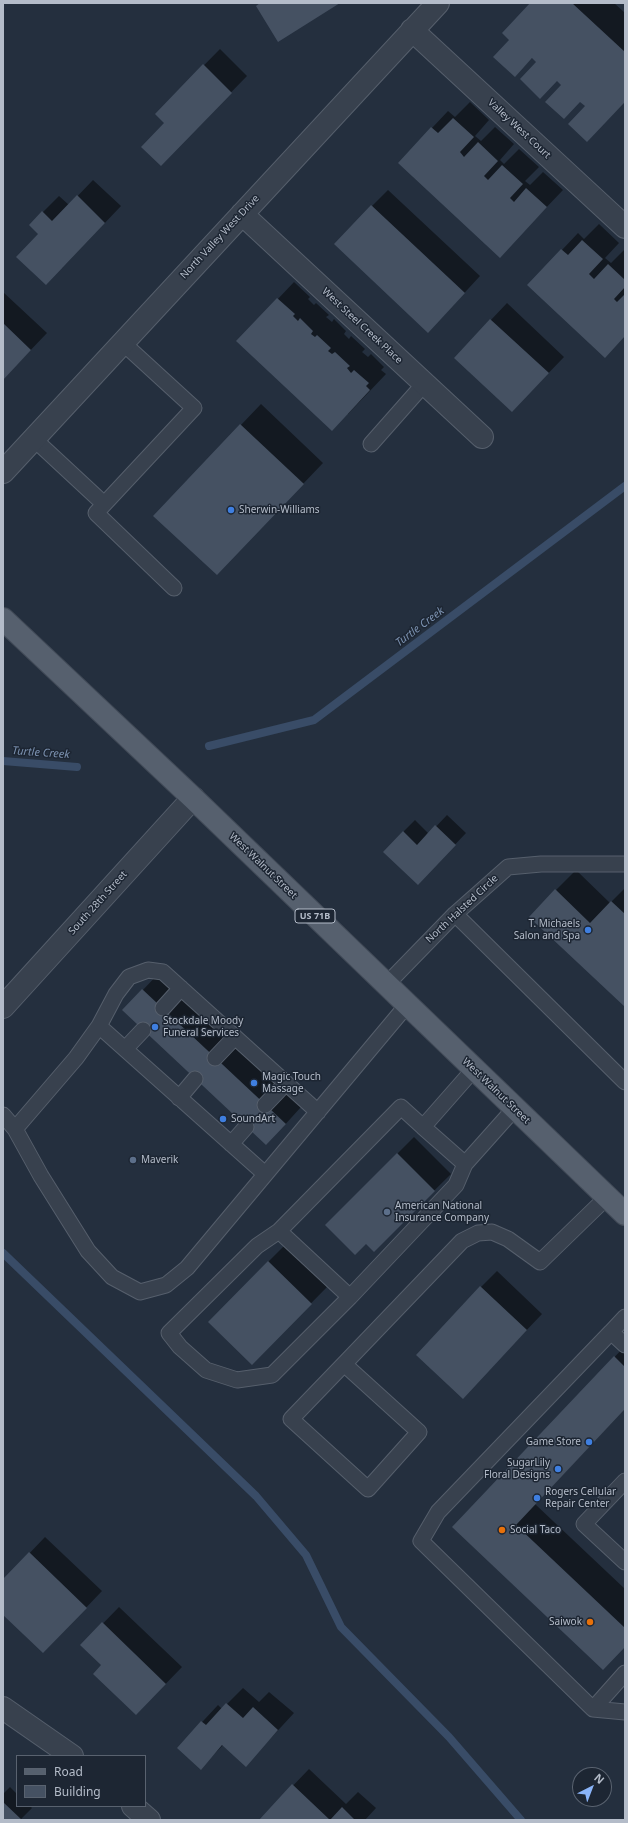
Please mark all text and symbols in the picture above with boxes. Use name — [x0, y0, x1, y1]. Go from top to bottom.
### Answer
street label: Valley West Court — [485, 97, 553, 161]
street label: North Valley West Drive — [178, 193, 262, 281]
street label: West Steel Creek Place — [319, 286, 405, 366]
place label: Sherwin-Williams — [239, 504, 320, 516]
marker: Sherwin-Williams — [226, 505, 236, 515]
water label: Turtle Creek — [393, 604, 447, 650]
water label: Turtle Creek — [12, 744, 70, 762]
street label: West Walnut Street — [227, 831, 299, 901]
street label: South 28th Street — [66, 869, 130, 937]
street label: North Halsted Circle — [423, 872, 501, 946]
road number: US 71B — [295, 909, 335, 923]
place label: T. Michaels Salon and Spa — [514, 918, 580, 942]
marker: T. Michaels Salon and Spa — [583, 925, 593, 935]
place label: Stockdale Moody Funeral Services — [163, 1015, 243, 1038]
marker: Stockdale Moody Funeral Services — [150, 1022, 160, 1032]
street label: West Walnut Street — [460, 1056, 532, 1126]
place label: Magic Touch Massage — [262, 1071, 321, 1094]
marker: Magic Touch Massage — [249, 1078, 259, 1088]
place label: SoundArt — [231, 1113, 275, 1125]
marker: SoundArt — [218, 1114, 228, 1124]
place label: Maverik — [141, 1154, 178, 1166]
marker: Maverik — [128, 1155, 138, 1165]
place label: American National Insurance Company — [395, 1200, 489, 1224]
marker: American National Insurance Company — [382, 1207, 392, 1217]
place label: Game Store — [526, 1436, 581, 1448]
marker: Game Store — [584, 1437, 594, 1447]
place label: SugarLily Floral Designs — [484, 1457, 550, 1480]
marker: SugarLily Floral Designs — [553, 1464, 563, 1474]
place label: Rogers Cellular Repair Center — [545, 1486, 616, 1510]
marker: Rogers Cellular Repair Center — [532, 1493, 542, 1503]
place label: Social Taco — [510, 1524, 561, 1536]
marker: Social Taco — [497, 1525, 507, 1535]
place label: Saiwok — [549, 1616, 582, 1628]
marker: Saiwok — [585, 1617, 595, 1627]
legend — [16, 1755, 146, 1807]
text: Road — [54, 1763, 83, 1780]
north arrow — [572, 1767, 612, 1807]
text: N — [591, 1770, 608, 1787]
text: Building — [54, 1783, 101, 1800]

